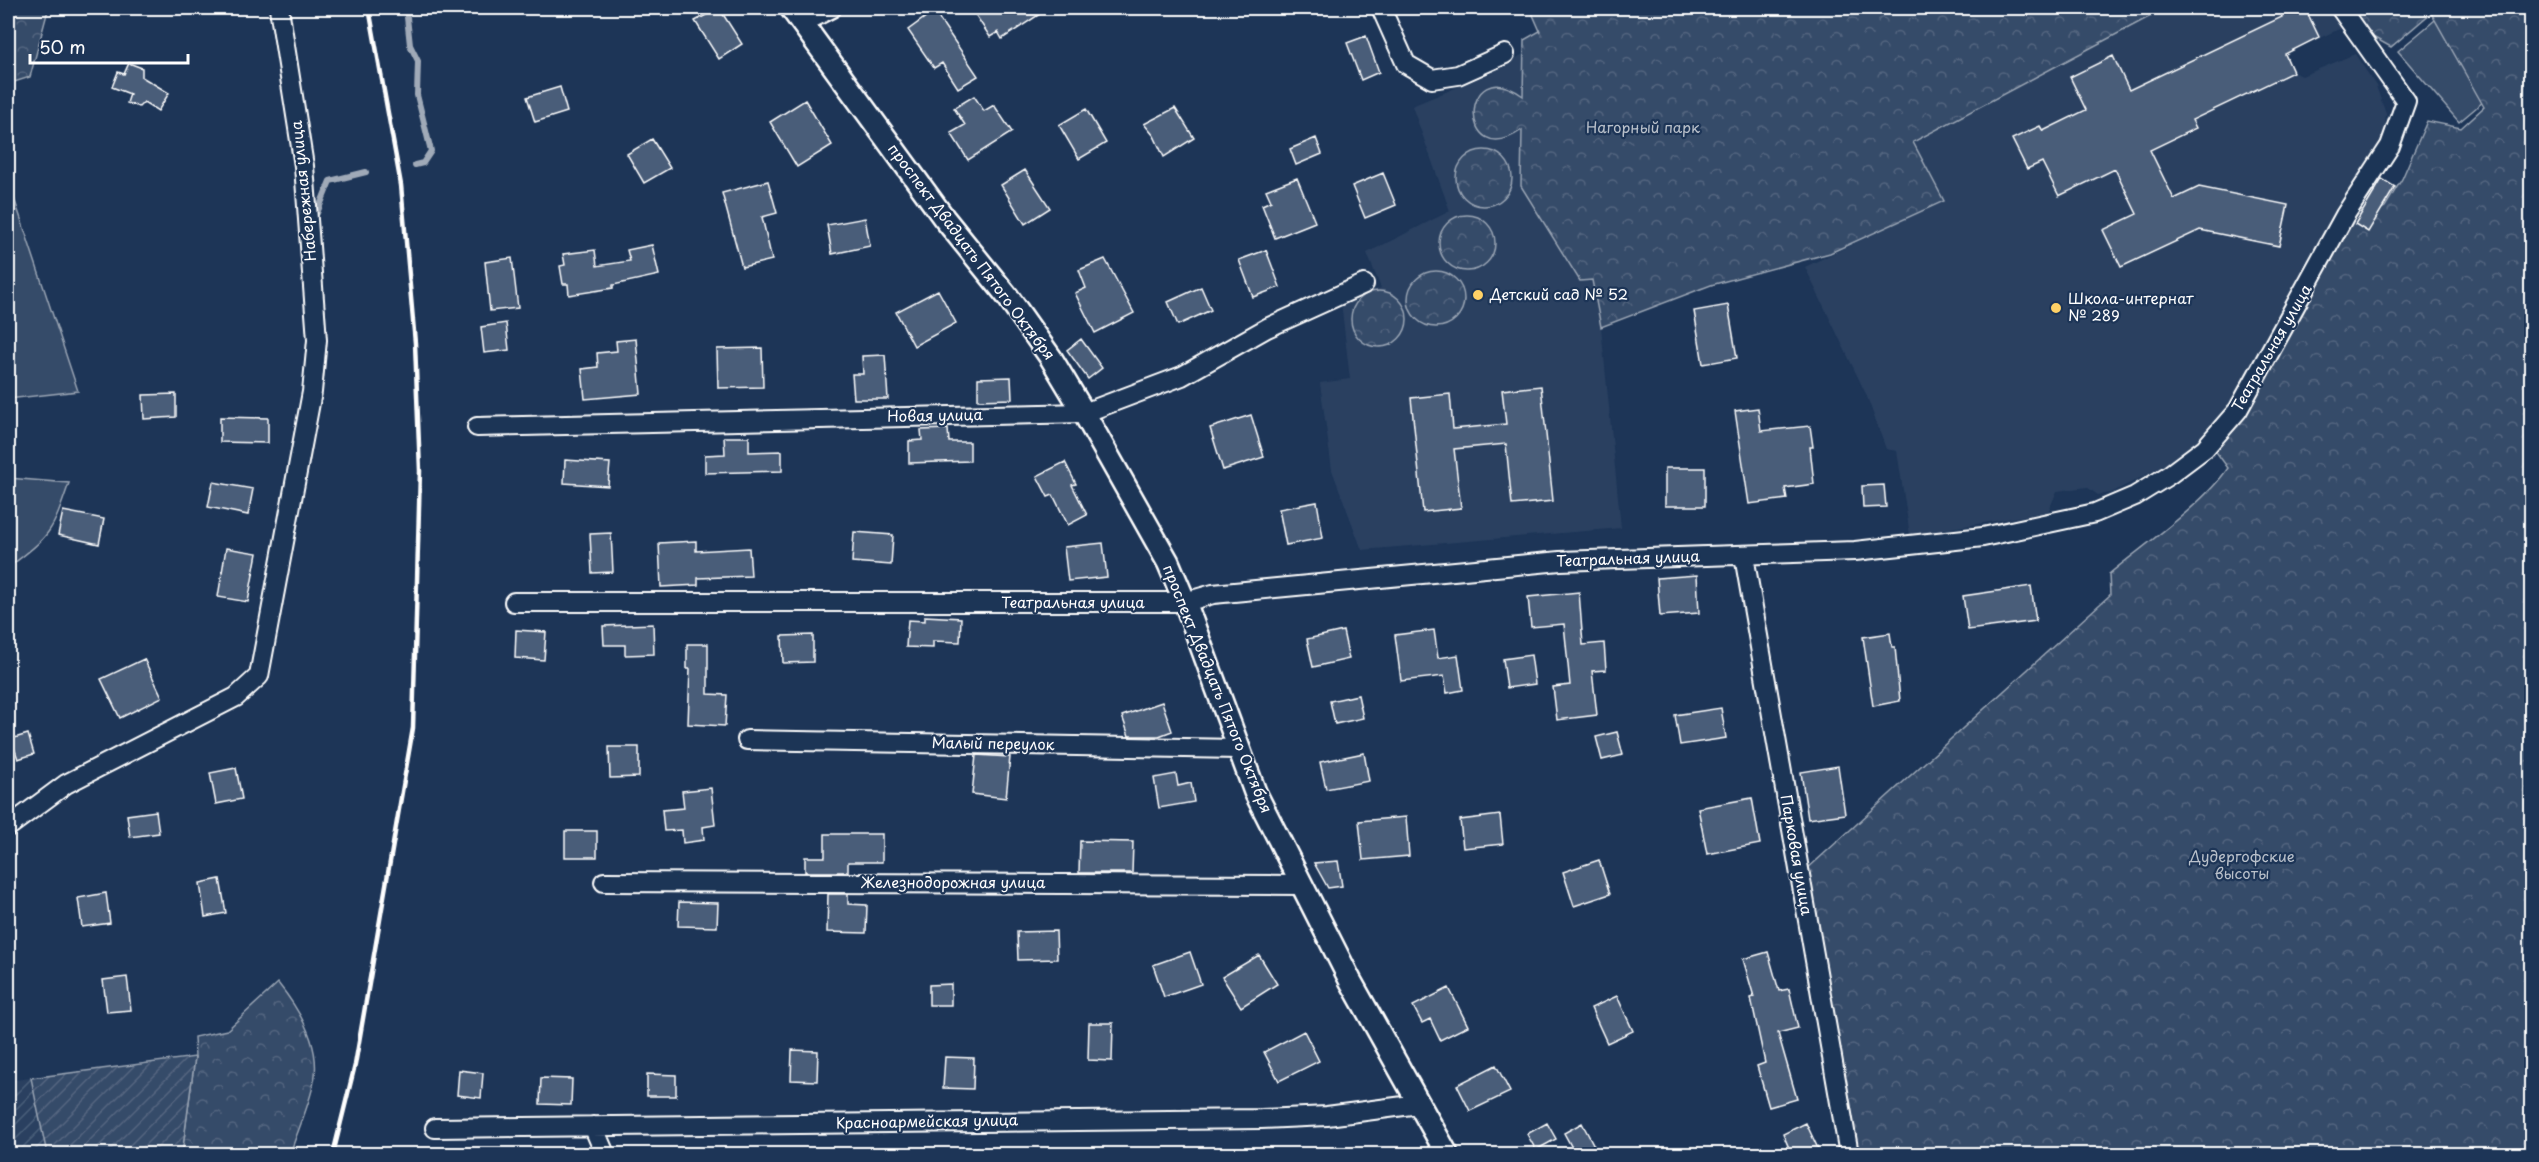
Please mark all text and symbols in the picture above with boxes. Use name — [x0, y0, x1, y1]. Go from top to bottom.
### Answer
scale bar — [30, 27, 188, 65]
text: 50 m — [39, 33, 86, 60]
park label: Нагорный парк — [1586, 115, 1700, 138]
street label: Набережная улица — [284, 119, 321, 263]
street label: проспект Двадцать Пятого Октября — [883, 138, 1061, 364]
street label: Театральная улица — [2225, 279, 2317, 415]
place label: Детский сад № 52 — [1489, 282, 1628, 305]
place label: Школа-интернат № 289 — [2068, 286, 2194, 326]
marker: Детский сад № 52 — [1471, 288, 1485, 302]
marker: Школа-интернат № 289 — [2049, 301, 2063, 315]
street label: Новая улица — [887, 402, 983, 427]
street label: Театральная улица — [1556, 543, 1701, 571]
street label: проспект Двадцать Пятого Октября — [1158, 561, 1279, 816]
street label: Театральная улица — [1001, 590, 1145, 613]
street label: Малый переулок — [931, 730, 1055, 755]
street label: Парковая улица — [1776, 793, 1820, 917]
park label: Дудергофские высоты — [2188, 844, 2295, 884]
street label: Железнодорожная улица — [860, 870, 1046, 893]
street label: Красноармейская улица — [836, 1107, 1019, 1134]

